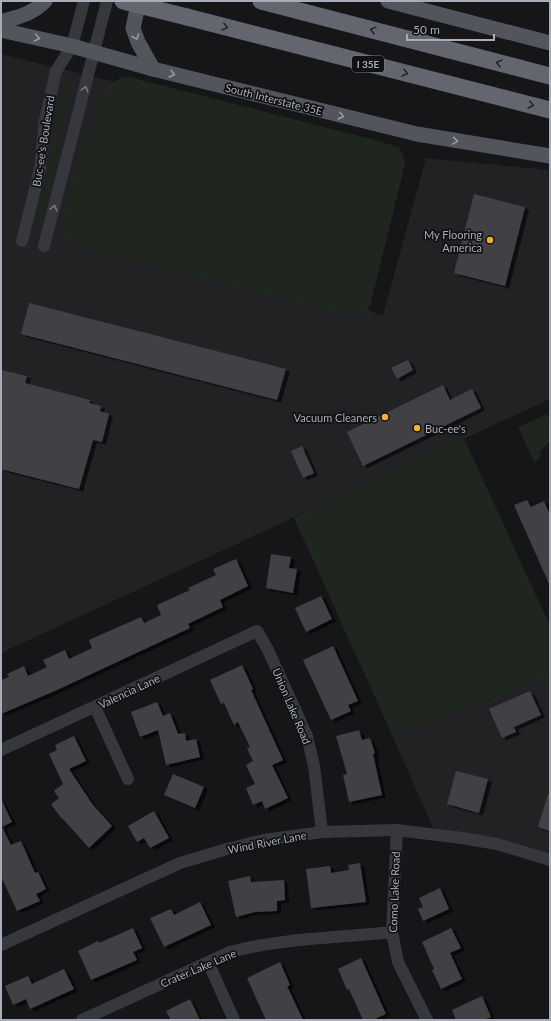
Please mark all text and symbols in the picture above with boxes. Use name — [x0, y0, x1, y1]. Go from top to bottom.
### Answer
scale bar — [407, 16, 494, 42]
one-way arrow — [221, 22, 228, 31]
text: 50 m — [413, 22, 440, 37]
one-way arrow — [370, 26, 377, 35]
one-way arrow — [33, 33, 40, 41]
one-way arrow — [132, 33, 140, 40]
road number: I 35E — [352, 56, 384, 72]
one-way arrow — [495, 59, 502, 67]
one-way arrow — [401, 68, 408, 77]
one-way arrow — [169, 69, 176, 78]
street label: South Interstate 35E — [224, 81, 324, 117]
one-way arrow — [80, 86, 89, 93]
street label: Buc-ee's Boulevard — [29, 94, 57, 188]
one-way arrow — [527, 100, 534, 109]
one-way arrow — [338, 111, 345, 119]
one-way arrow — [452, 136, 458, 144]
one-way arrow — [49, 205, 57, 211]
place label: My Flooring America — [424, 228, 482, 254]
marker: My Flooring America — [485, 235, 495, 245]
place label: Vacuum Cleaners — [294, 411, 377, 424]
marker: Vacuum Cleaners — [380, 412, 390, 422]
place label: Buc-ee's — [425, 422, 466, 435]
marker: Buc-ee's — [412, 423, 422, 433]
street label: Union Lake Road — [270, 666, 314, 746]
street label: Valencia Lane — [96, 671, 162, 711]
street label: Wind River Lane — [227, 828, 307, 856]
street label: Como Lake Road — [386, 851, 402, 933]
street label: Crater Lake Lane — [158, 946, 238, 990]

